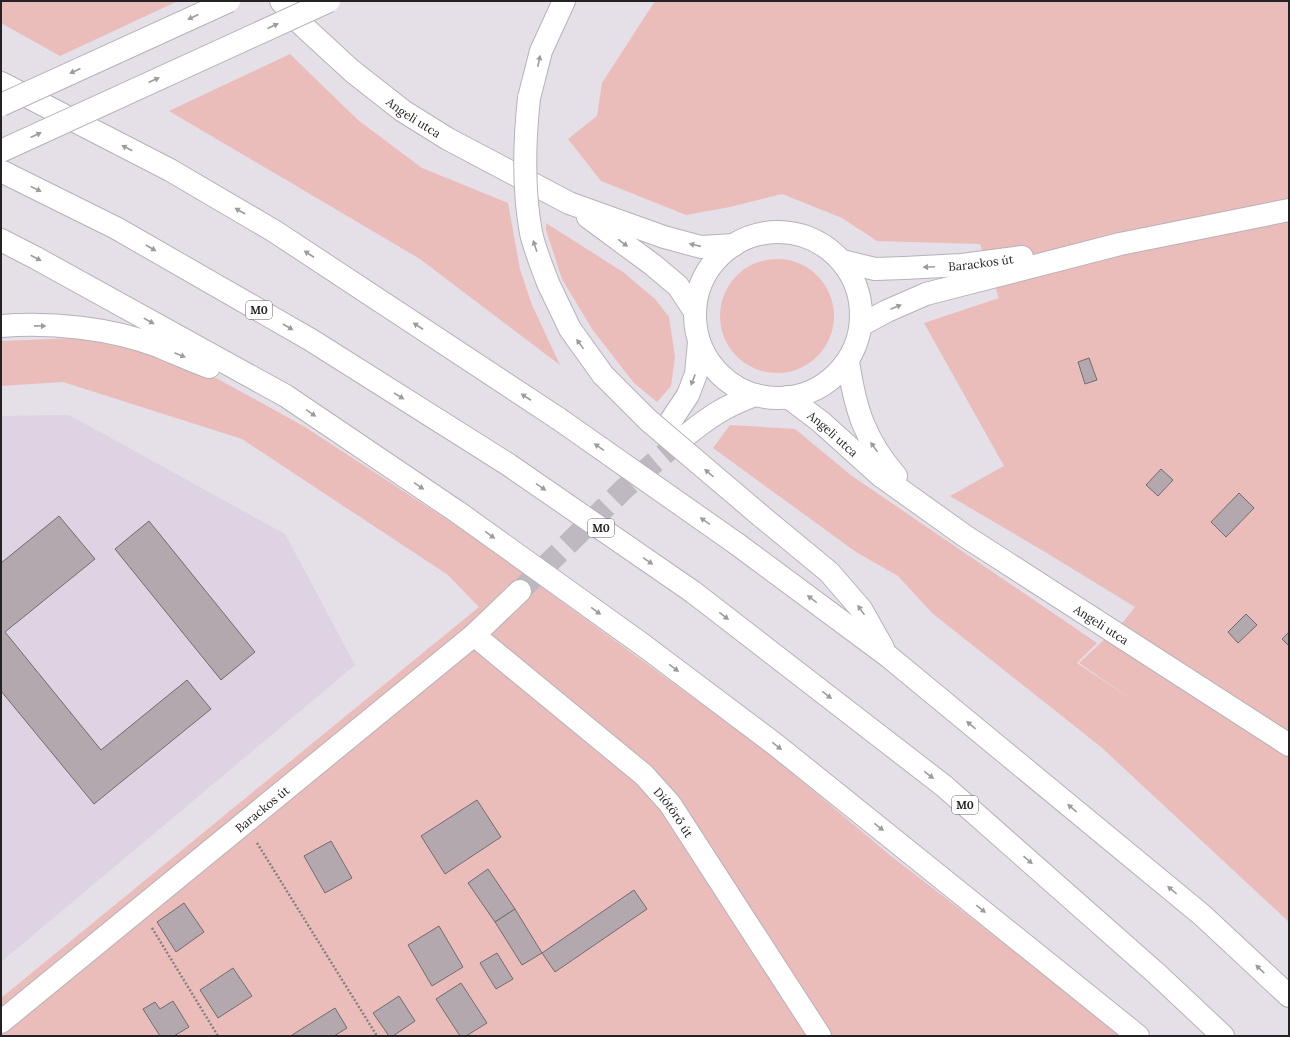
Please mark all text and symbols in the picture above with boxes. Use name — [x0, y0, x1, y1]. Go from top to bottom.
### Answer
one-way arrow — [188, 14, 199, 20]
one-way arrow — [267, 23, 278, 29]
one-way arrow — [536, 55, 542, 67]
one-way arrow — [69, 68, 81, 74]
one-way arrow — [149, 77, 160, 83]
street label: Angeli utca — [383, 93, 444, 140]
one-way arrow — [31, 131, 43, 137]
one-way arrow — [121, 144, 132, 151]
one-way arrow — [30, 185, 42, 192]
one-way arrow — [234, 208, 246, 215]
one-way arrow — [618, 239, 628, 247]
one-way arrow — [532, 240, 538, 252]
one-way arrow — [689, 242, 701, 248]
one-way arrow — [145, 245, 157, 252]
one-way arrow — [304, 250, 314, 258]
street label: Barackos út — [948, 251, 1015, 273]
one-way arrow — [30, 254, 42, 261]
one-way arrow — [922, 264, 935, 270]
road number: M0 — [246, 301, 272, 319]
one-way arrow — [890, 304, 901, 310]
one-way arrow — [144, 317, 155, 324]
one-way arrow — [412, 322, 423, 330]
one-way arrow — [34, 323, 47, 329]
one-way arrow — [282, 324, 294, 331]
one-way arrow — [576, 338, 584, 349]
one-way arrow — [174, 353, 186, 359]
one-way arrow — [690, 375, 696, 387]
one-way arrow — [393, 392, 405, 399]
one-way arrow — [521, 393, 531, 401]
street label: Angeli utca — [804, 407, 861, 459]
one-way arrow — [306, 409, 316, 417]
one-way arrow — [870, 442, 878, 452]
one-way arrow — [593, 443, 604, 451]
one-way arrow — [704, 469, 715, 478]
one-way arrow — [413, 482, 424, 490]
one-way arrow — [536, 483, 546, 491]
one-way arrow — [700, 517, 711, 525]
road number: M0 — [588, 519, 614, 537]
one-way arrow — [485, 531, 496, 539]
one-way arrow — [643, 557, 653, 565]
one-way arrow — [806, 595, 817, 603]
street label: Angeli utca — [1071, 600, 1132, 647]
one-way arrow — [857, 605, 865, 616]
one-way arrow — [591, 607, 601, 615]
one-way arrow — [718, 611, 729, 620]
one-way arrow — [668, 664, 679, 672]
one-way arrow — [821, 691, 832, 699]
one-way arrow — [966, 721, 977, 729]
one-way arrow — [772, 742, 783, 751]
one-way arrow — [924, 771, 935, 779]
street label: Barackos út — [232, 782, 292, 835]
street label: Diótörő út — [651, 784, 697, 840]
road number: M0 — [952, 796, 978, 814]
one-way arrow — [1066, 803, 1077, 812]
one-way arrow — [874, 823, 885, 832]
one-way arrow — [1023, 855, 1032, 864]
one-way arrow — [1167, 886, 1177, 895]
one-way arrow — [975, 904, 986, 913]
one-way arrow — [1255, 965, 1266, 974]

